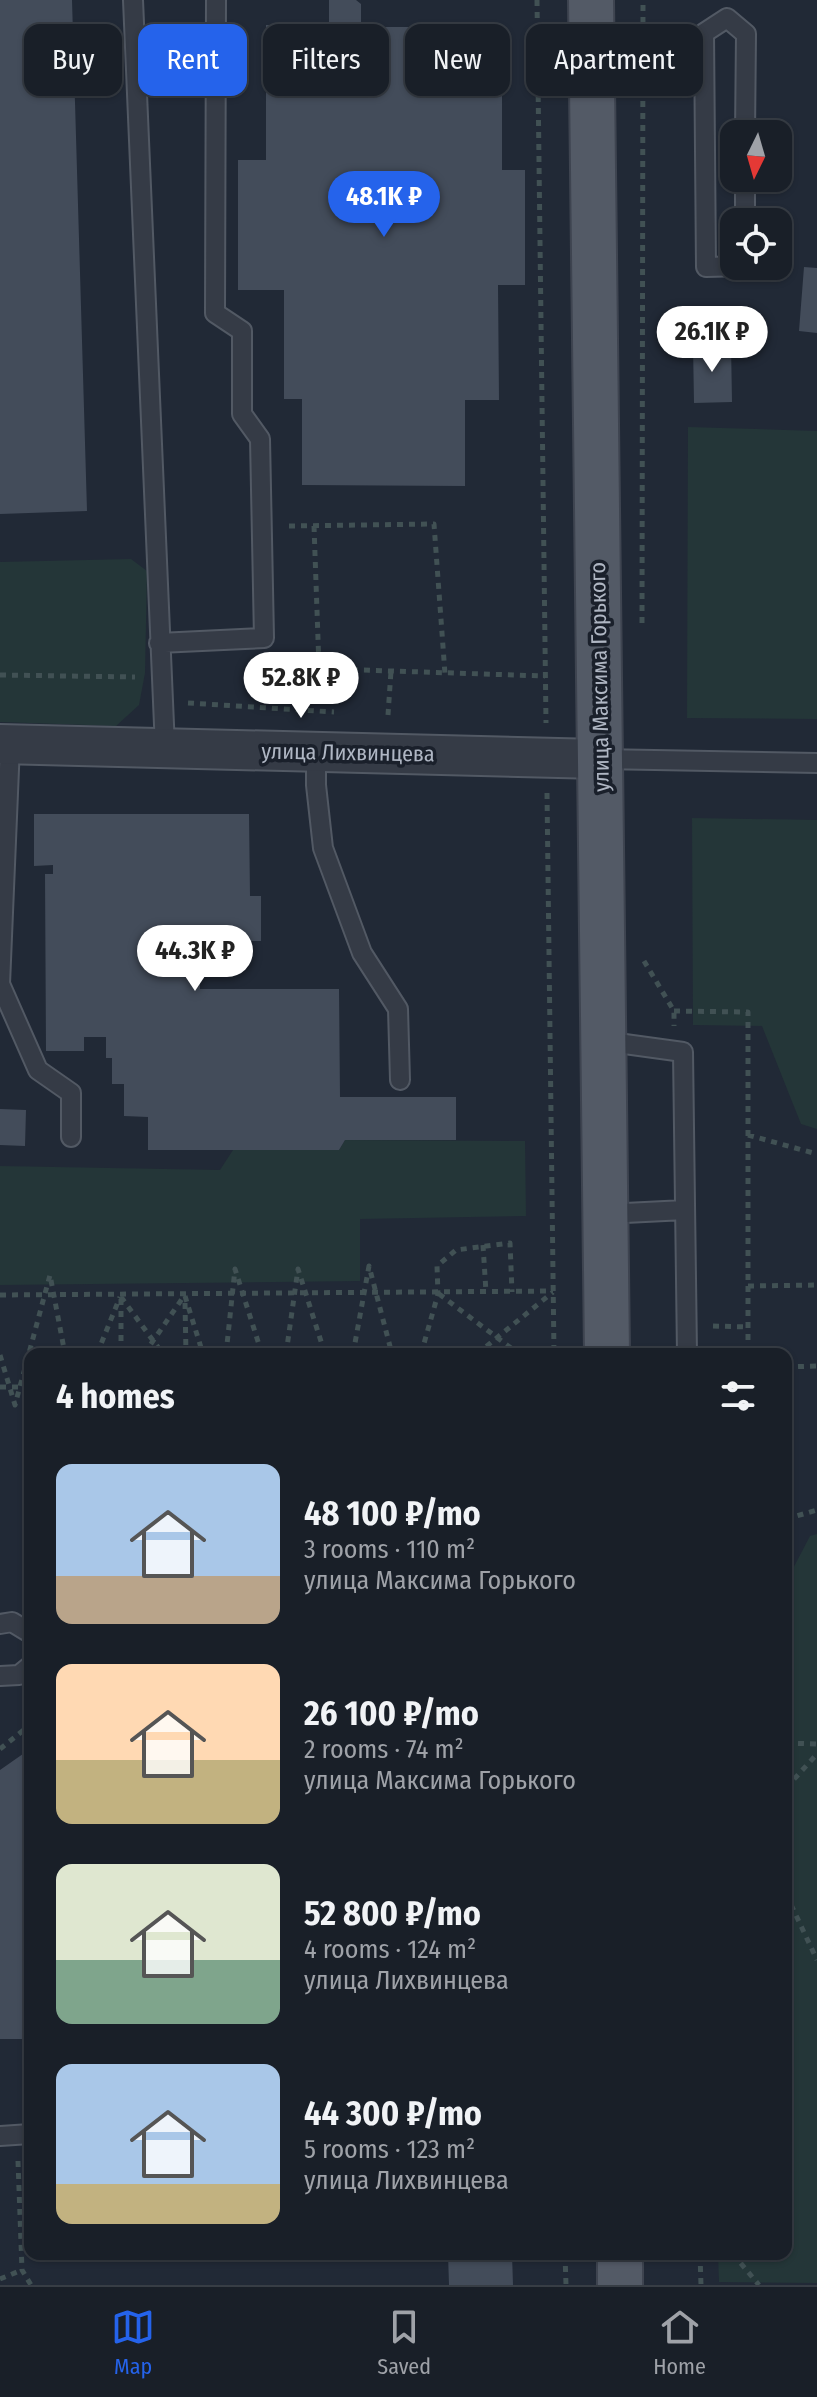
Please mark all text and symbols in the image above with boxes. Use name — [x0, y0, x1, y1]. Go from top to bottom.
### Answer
chip: Buy — [24, 24, 122, 96]
chip: Rent — [138, 24, 247, 96]
chip: Filters — [263, 24, 389, 96]
chip: New — [405, 24, 510, 96]
chip: Apartment — [526, 24, 703, 96]
north arrow — [720, 120, 792, 192]
map controls — [720, 120, 792, 280]
pin: 48.1K ₽ — [310, 171, 458, 239]
text: 48.1K ₽ — [346, 181, 422, 212]
button: locate — [720, 208, 792, 280]
pin: 26.1K ₽ — [638, 306, 786, 374]
text: 26.1K ₽ — [675, 316, 749, 347]
street label: улица Максима Горького — [584, 562, 615, 792]
pin: 52.8K ₽ — [227, 652, 375, 720]
text: 52.8K ₽ — [262, 662, 340, 693]
street label: улица Лихвинцева — [261, 737, 435, 768]
pin: 44.3K ₽ — [121, 925, 269, 993]
text: 44.3K ₽ — [155, 935, 235, 966]
icon: filters — [716, 1374, 760, 1418]
text: 4 homes — [56, 1376, 175, 1417]
text: 48 100 ₽/mo — [304, 1493, 481, 1534]
icon: home — [120, 1496, 216, 1592]
text: 3 rooms · 110 m² — [304, 1534, 475, 1565]
text: улица Максима Горького — [304, 1565, 576, 1596]
text: 26 100 ₽/mo — [304, 1693, 479, 1734]
icon: home — [120, 1696, 216, 1792]
text: 2 rooms · 74 m² — [304, 1734, 464, 1765]
text: улица Максима Горького — [304, 1765, 576, 1796]
text: 52 800 ₽/mo — [304, 1893, 481, 1934]
icon: home — [120, 1896, 216, 1992]
text: 4 rooms · 124 m² — [304, 1934, 476, 1965]
text: улица Лихвинцева — [304, 1965, 509, 1996]
text: 44 300 ₽/mo — [304, 2093, 482, 2134]
icon: home — [120, 2096, 216, 2192]
text: 5 rooms · 123 m² — [304, 2134, 475, 2165]
text: улица Лихвинцева — [304, 2165, 509, 2196]
tab: Map — [111, 2305, 155, 2380]
tab: Saved — [377, 2305, 431, 2380]
tab: Home — [653, 2305, 706, 2380]

